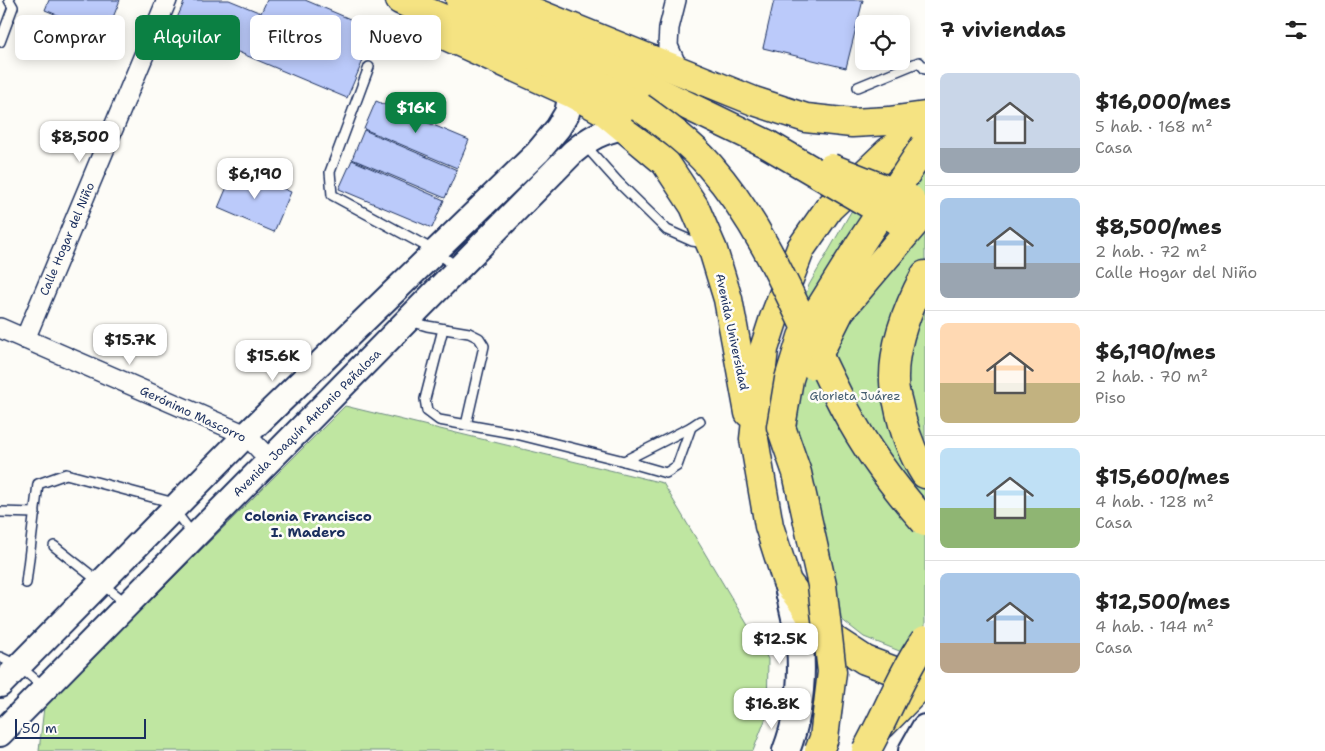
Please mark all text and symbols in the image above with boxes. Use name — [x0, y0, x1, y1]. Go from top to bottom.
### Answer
chip: Comprar — [15, 15, 125, 60]
chip: Alquilar — [135, 15, 240, 60]
chip: Filtros — [250, 15, 341, 60]
chip: Nuevo — [351, 15, 441, 60]
map controls — [855, 15, 910, 70]
button: locate — [855, 15, 910, 70]
text: 7 viviendas — [940, 16, 1066, 44]
icon: filters — [1282, 16, 1310, 44]
text: $16,000/mes — [1095, 88, 1231, 116]
pin: $16K — [386, 92, 446, 134]
icon: home — [980, 93, 1040, 153]
text: $16K — [396, 97, 436, 118]
text: 5 hab. · 168 m² — [1095, 116, 1213, 137]
pin: $8,500 — [39, 120, 121, 163]
text: $8,500 — [51, 126, 109, 147]
text: Casa — [1095, 137, 1132, 158]
pin: $6,190 — [214, 158, 296, 200]
text: $6,190 — [228, 163, 282, 184]
street label: Calle Hogar del Niño — [36, 180, 98, 298]
text: $8,500/mes — [1095, 213, 1222, 241]
icon: home — [980, 218, 1040, 278]
text: 2 hab. · 72 m² — [1095, 241, 1207, 262]
text: Calle Hogar del Niño — [1095, 262, 1257, 283]
street label: Avenida Universidad — [712, 272, 752, 392]
pin: $15.7K — [89, 324, 171, 366]
text: $15.7K — [104, 329, 156, 350]
text: $6,190/mes — [1095, 338, 1216, 366]
pin: $15.6K — [232, 340, 314, 382]
icon: home — [980, 343, 1040, 403]
street label: Avenida Joaquín Antonio Peñalosa — [230, 345, 385, 500]
text: $15.6K — [246, 345, 300, 366]
text: 2 hab. · 70 m² — [1095, 366, 1208, 387]
street label: Gerónimo Mascorro — [137, 382, 249, 446]
text: Piso — [1095, 387, 1126, 408]
park label: Glorieta Juárez — [809, 388, 901, 404]
text: $15,600/mes — [1095, 463, 1230, 491]
icon: home — [980, 468, 1040, 528]
text: 4 hab. · 128 m² — [1095, 491, 1214, 512]
district label: Colonia Francisco I. Madero — [244, 507, 372, 541]
text: Casa — [1095, 512, 1132, 533]
text: $12,500/mes — [1095, 588, 1230, 616]
icon: home — [980, 593, 1040, 653]
text: 4 hab. · 144 m² — [1095, 616, 1214, 637]
pin: $12.5K — [739, 622, 821, 665]
text: $12.5K — [753, 628, 807, 649]
text: Casa — [1095, 637, 1132, 658]
pin: $16.8K — [731, 688, 813, 730]
text: $16.8K — [745, 693, 799, 714]
scale bar — [15, 716, 146, 739]
text: 50 m — [22, 719, 57, 737]

